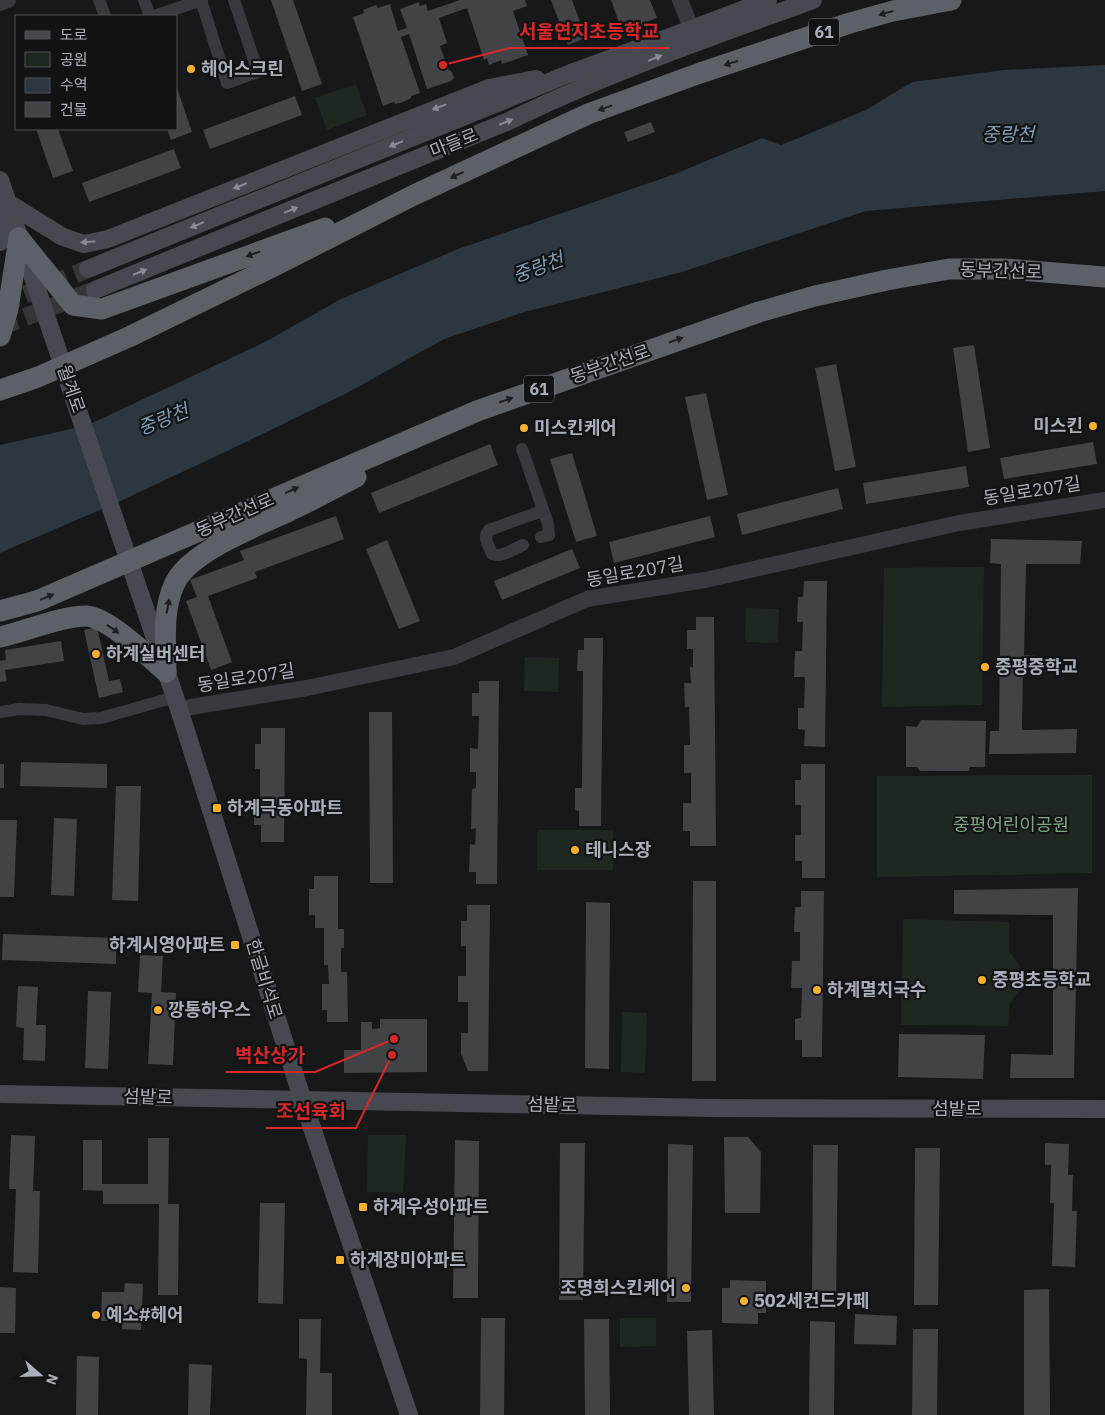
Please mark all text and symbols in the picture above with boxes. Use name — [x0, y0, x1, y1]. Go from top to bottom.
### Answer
one-way arrow — [878, 9, 893, 17]
callout: 서울연지초등학교 — [510, 14, 669, 48]
legend — [15, 15, 178, 130]
road number: 61 — [809, 18, 839, 46]
text: 서울연지초등학교 — [519, 19, 659, 43]
text: 도로 — [60, 25, 88, 44]
text: 공원 — [60, 50, 88, 69]
one-way arrow — [648, 54, 663, 62]
place label: 헤어스크린 — [201, 57, 284, 80]
one-way arrow — [724, 60, 739, 67]
marker: 헤어스크린 — [185, 63, 197, 75]
text: 수역 — [60, 75, 88, 94]
text: 건물 — [60, 100, 88, 119]
one-way arrow — [432, 104, 447, 111]
one-way arrow — [597, 104, 612, 112]
one-way arrow — [499, 117, 513, 125]
water label: 중랑천 — [982, 122, 1036, 146]
street label: 마들로 — [426, 123, 481, 163]
one-way arrow — [389, 141, 403, 149]
one-way arrow — [450, 171, 464, 179]
one-way arrow — [232, 183, 247, 191]
one-way arrow — [284, 206, 299, 214]
one-way arrow — [190, 222, 204, 230]
one-way arrow — [79, 238, 95, 246]
water label: 중랑천 — [509, 246, 568, 287]
one-way arrow — [246, 251, 261, 258]
street label: 동부간선로 — [959, 258, 1043, 283]
one-way arrow — [133, 267, 148, 275]
one-way arrow — [669, 336, 684, 344]
street label: 동부간선로 — [567, 339, 653, 388]
street label: 월계로 — [53, 362, 90, 416]
road number: 61 — [524, 376, 554, 402]
one-way arrow — [499, 396, 514, 404]
water label: 중랑천 — [134, 397, 193, 440]
place label: 미스킨 — [1033, 414, 1083, 437]
place label: 미스킨케어 — [534, 416, 617, 439]
marker: 미스킨 — [1087, 420, 1099, 432]
marker: 미스킨케어 — [518, 422, 530, 434]
street label: 동일로207길 — [981, 471, 1082, 510]
one-way arrow — [285, 486, 299, 494]
street label: 동부간선로 — [192, 487, 277, 542]
street label: 동일로207길 — [584, 552, 685, 591]
one-way arrow — [40, 593, 54, 601]
one-way arrow — [165, 597, 173, 613]
one-way arrow — [106, 624, 120, 634]
place label: 하계실버센터 — [106, 642, 205, 665]
marker: 하계실버센터 — [90, 648, 102, 660]
place label: 중평중학교 — [995, 655, 1078, 678]
street label: 동일로207길 — [195, 658, 296, 697]
marker: 중평중학교 — [979, 661, 991, 673]
place label: 하계극동아파트 — [227, 796, 343, 819]
marker: 하계극동아파트 — [211, 802, 223, 814]
park label: 중평어린이공원 — [953, 813, 1069, 836]
place label: 테니스장 — [585, 838, 652, 861]
marker: 테니스장 — [569, 844, 581, 856]
place label: 하계시영아파트 — [109, 933, 225, 956]
street label: 한글비석로 — [241, 936, 288, 1022]
marker: 하계시영아파트 — [229, 939, 241, 951]
place label: 중평초등학교 — [992, 968, 1091, 991]
marker: 중평초등학교 — [976, 974, 988, 986]
place label: 하계멸치국수 — [827, 978, 926, 1001]
marker: 하계멸치국수 — [811, 984, 823, 996]
place label: 깡통하우스 — [168, 998, 251, 1021]
marker: 깡통하우스 — [152, 1004, 164, 1016]
callout: 벽산상가 — [226, 1038, 315, 1072]
text: 벽산상가 — [235, 1043, 305, 1067]
street label: 섬밭로 — [123, 1084, 173, 1109]
street label: 섬밭로 — [527, 1093, 577, 1116]
callout: 조선육회 — [266, 1094, 356, 1128]
street label: 섬밭로 — [932, 1097, 982, 1120]
text: 조선육회 — [276, 1099, 346, 1123]
place label: 하계우성아파트 — [373, 1195, 489, 1218]
marker: 하계우성아파트 — [357, 1201, 369, 1213]
place label: 하계장미아파트 — [350, 1248, 466, 1271]
marker: 하계장미아파트 — [334, 1254, 346, 1266]
place label: 조명희스킨케어 — [560, 1276, 676, 1299]
marker: 조명희스킨케어 — [680, 1282, 692, 1294]
place label: 502세컨드카페 — [754, 1289, 869, 1312]
marker: 502세컨드카페 — [738, 1295, 750, 1307]
place label: 예소#헤어 — [106, 1303, 184, 1326]
marker: 예소#헤어 — [90, 1309, 102, 1321]
north arrow — [15, 1350, 65, 1400]
text: N — [42, 1372, 62, 1387]

